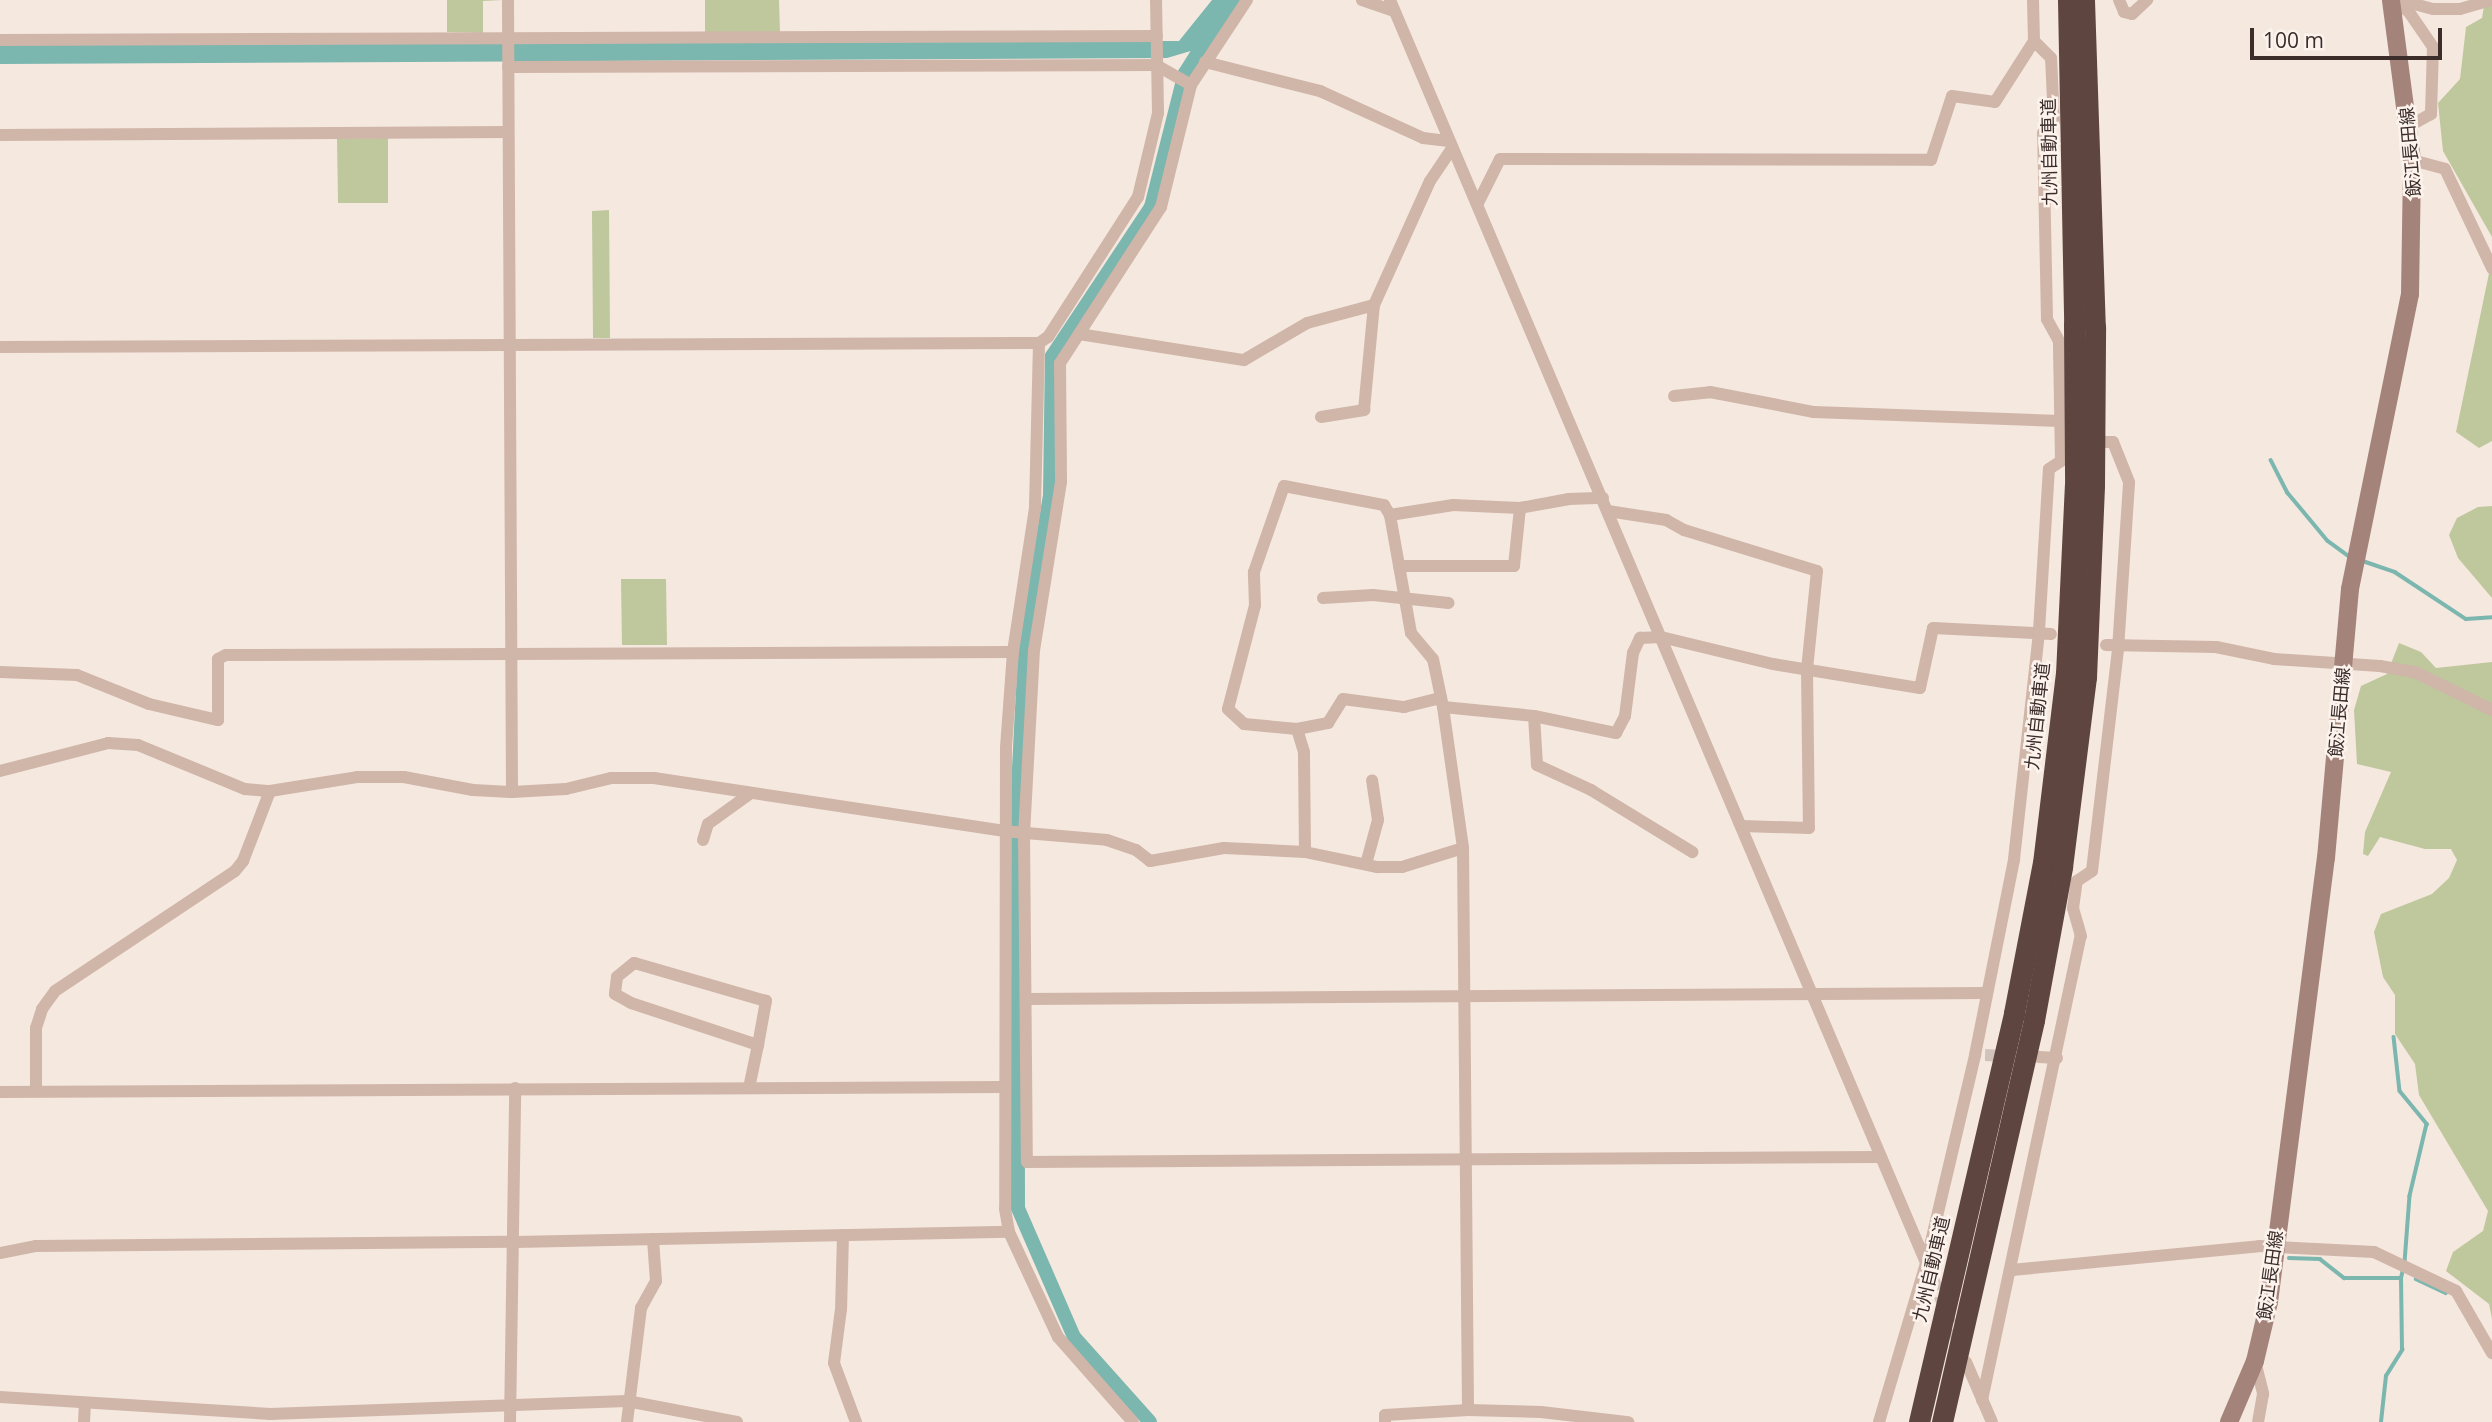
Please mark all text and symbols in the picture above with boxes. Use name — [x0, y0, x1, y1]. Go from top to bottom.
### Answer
scale bar — [2254, 14, 2446, 58]
text: 100 m — [2263, 26, 2324, 54]
street label: 九州自動車道 — [2037, 98, 2061, 206]
street label: 飯江長田線 — [2395, 106, 2425, 198]
street label: 九州自動車道 — [2021, 661, 2053, 771]
street label: 飯江長田線 — [2324, 666, 2354, 758]
street label: 九州自動車道 — [1908, 1214, 1954, 1324]
street label: 飯江長田線 — [2253, 1229, 2287, 1321]

